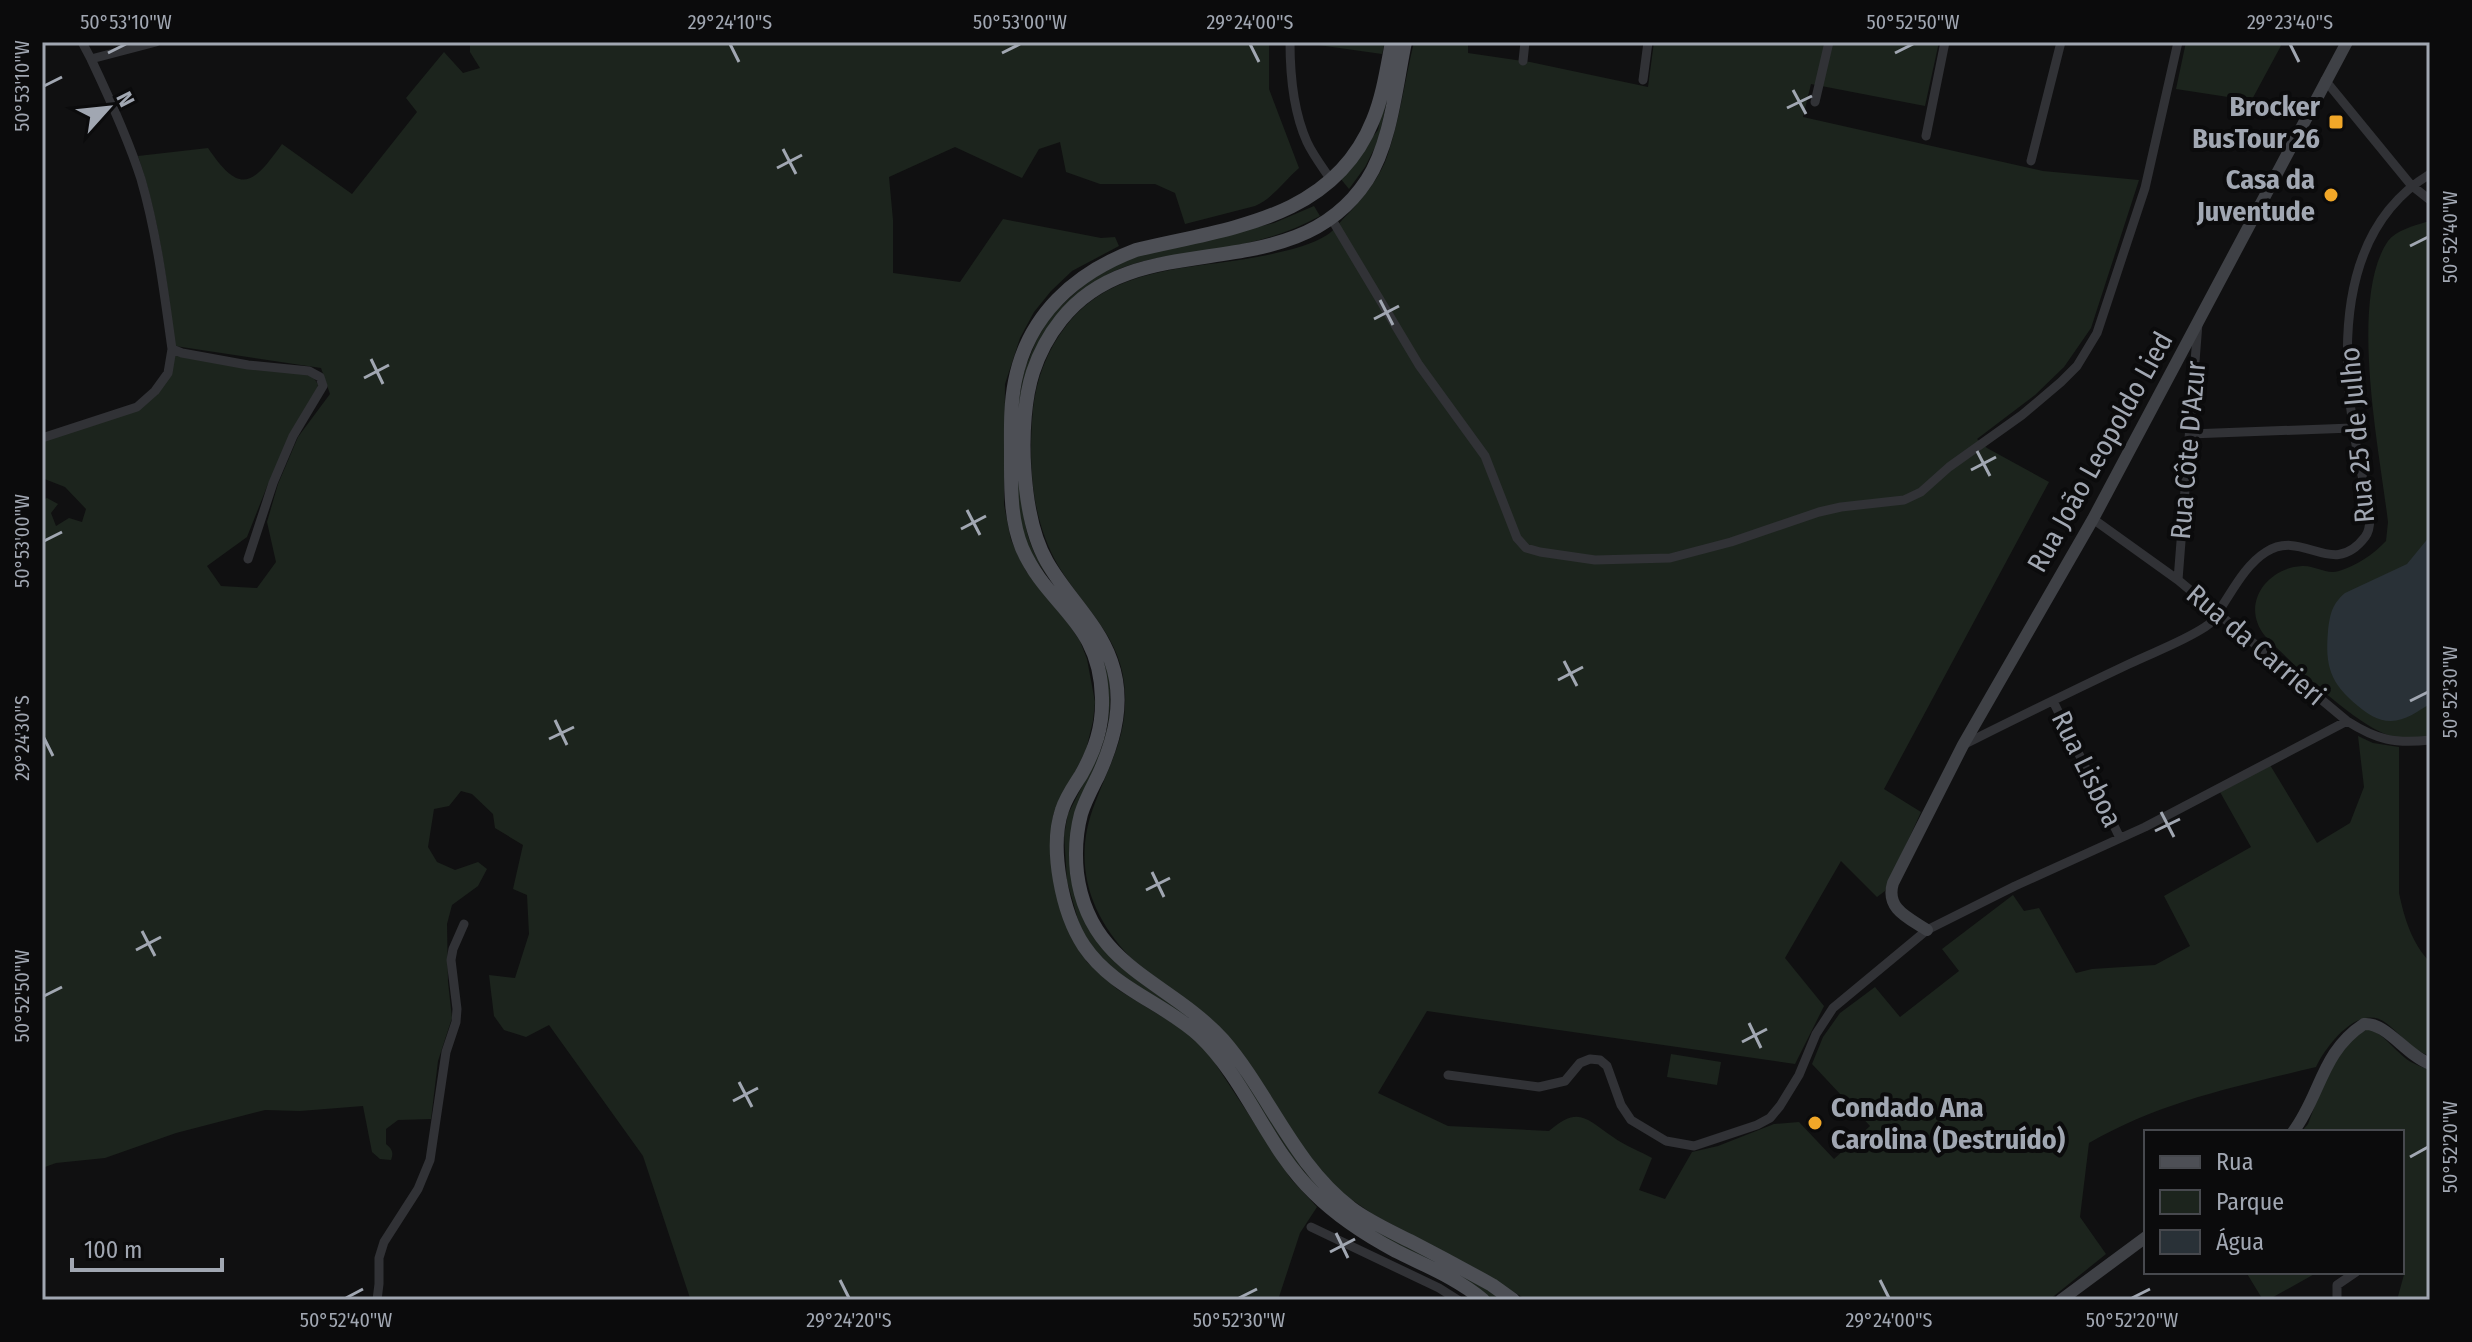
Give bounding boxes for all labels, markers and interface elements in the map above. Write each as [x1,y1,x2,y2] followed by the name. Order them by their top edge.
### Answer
[80,10,172,34] text: 50°53'10"W
[688,10,772,34] text: 29°24'10"S
[973,10,1067,34] text: 50°53'00"W
[1207,10,1293,34] text: 29°24'00"S
[1867,10,1959,34] text: 50°52'50"W
[2247,10,2333,34] text: 29°23'40"S
[10,40,34,132] text: 50°53'10"W
[68,68,148,148] north arrow
[110,87,140,111] text: N
[2192,90,2321,155] place label: Brocker BusTour 26
[2327,113,2345,131] marker: Brocker BusTour 26
[2196,163,2315,228] place label: Casa da Juventude
[2322,186,2340,204] marker: Casa da Juventude
[2438,191,2462,283] text: 50°52'40"W
[2020,326,2180,578] street label: Rua João Leopoldo Lied
[2333,346,2381,524] street label: Rua 25 de Julho
[2164,359,2212,541] street label: Rua Côte D'Azur
[10,494,34,588] text: 50°53'00"W
[2180,578,2332,712] street label: Rua da Carrieri
[2438,646,2462,738] text: 50°52'30"W
[10,695,34,781] text: 29°24'30"S
[2045,706,2129,832] street label: Rua Lisboa
[10,950,34,1042] text: 50°52'50"W
[1831,1091,2066,1156] place label: Condado Ana Carolina (Destruído)
[2438,1101,2462,1193] text: 50°52'20"W
[1806,1114,1824,1132] marker: Condado Ana Carolina (Destruído)
[2144,1130,2404,1274] legend
[2216,1148,2253,1176] text: Rua
[2216,1188,2284,1216] text: Parque
[72,1222,222,1272] scale bar
[2216,1227,2264,1256] text: Água
[84,1236,142,1264] text: 100 m
[300,1308,392,1332] text: 50°52'40"W
[806,1308,892,1332] text: 29°24'20"S
[1193,1308,1285,1332] text: 50°52'30"W
[1846,1308,1932,1332] text: 29°24'00"S
[2086,1308,2178,1332] text: 50°52'20"W

